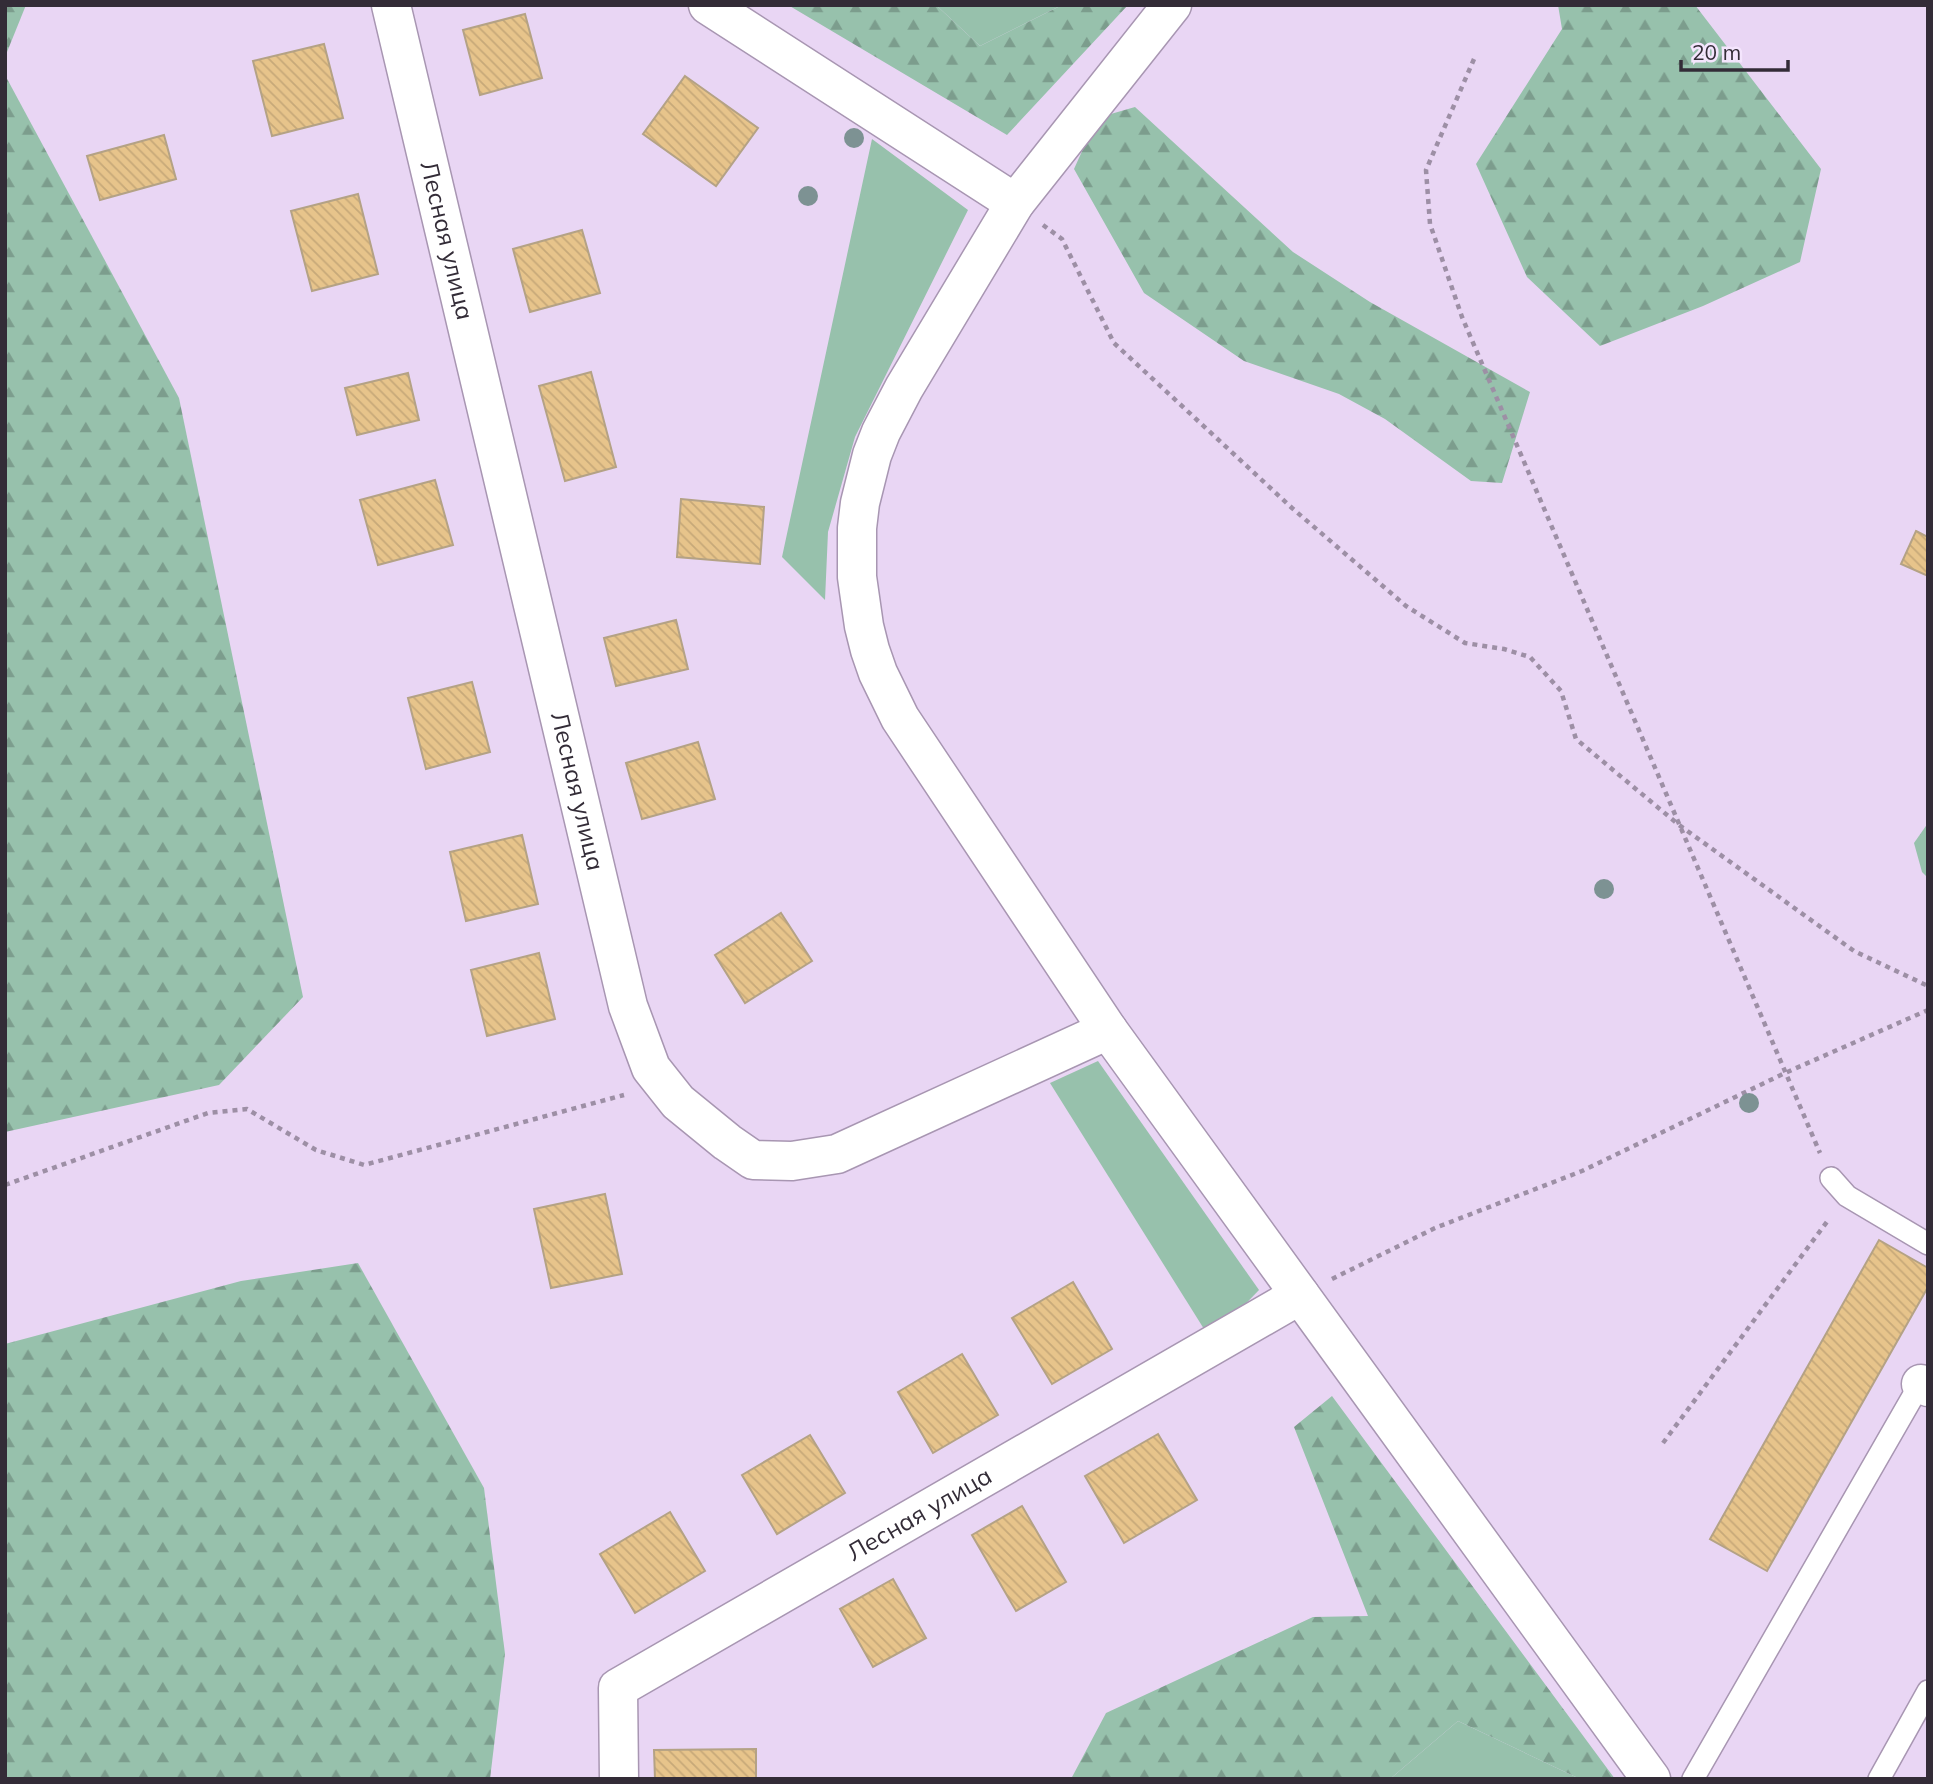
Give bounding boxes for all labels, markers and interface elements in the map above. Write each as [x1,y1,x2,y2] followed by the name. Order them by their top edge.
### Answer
[1681,28,1788,72] scale bar
[1692,39,1741,65] text: 20 m
[414,158,481,323] street label: Лесная улица
[545,709,611,873] street label: Лесная улица
[841,1460,997,1567] street label: Лесная улица

